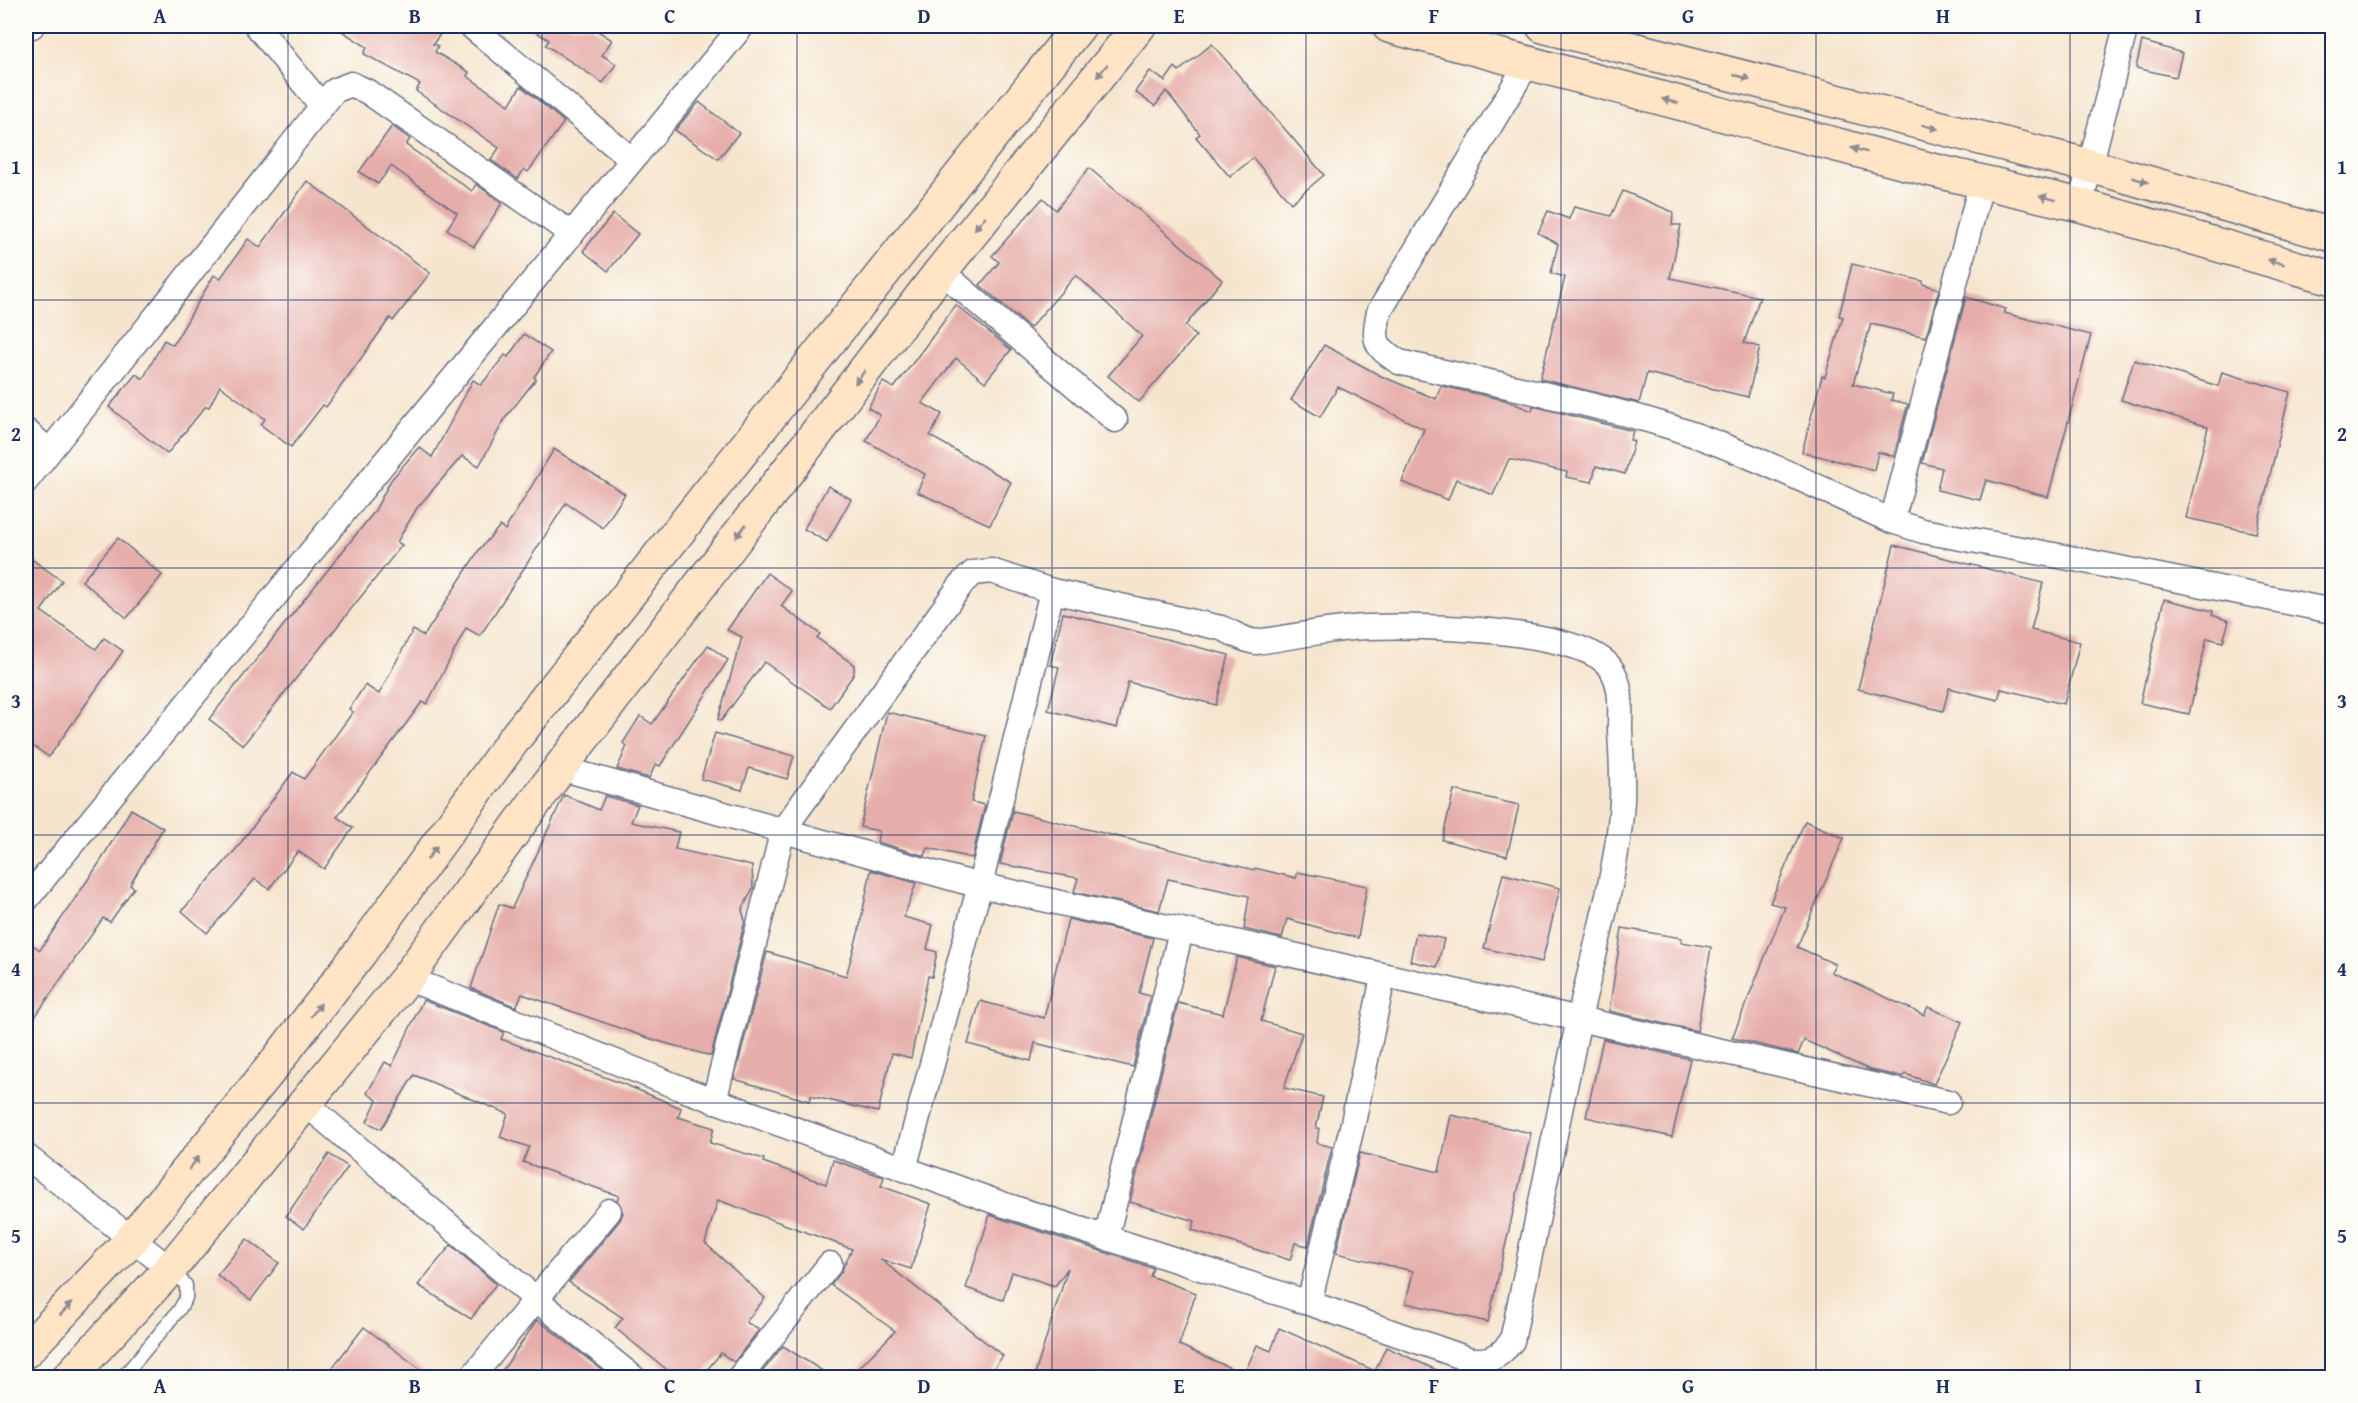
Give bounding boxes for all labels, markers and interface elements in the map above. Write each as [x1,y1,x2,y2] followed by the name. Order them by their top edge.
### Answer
[154,1,167,30] text: A
[409,1,421,30] text: B
[664,1,676,30] text: C
[917,1,931,30] text: D
[1174,1,1185,30] text: E
[1429,1,1439,30] text: F
[1682,1,1694,30] text: G
[1936,1,1950,30] text: H
[2195,1,2201,30] text: I
[1096,63,1109,78] one-way arrow
[1733,73,1751,83] one-way arrow
[1661,96,1679,105] one-way arrow
[1922,123,1940,132] one-way arrow
[1850,145,1868,155] one-way arrow
[11,152,21,181] text: 1
[2337,152,2347,181] text: 1
[2131,176,2149,185] one-way arrow
[2039,192,2057,202] one-way arrow
[973,215,986,231] one-way arrow
[2267,257,2285,266] one-way arrow
[854,368,866,384] one-way arrow
[11,419,21,448] text: 2
[2337,419,2347,448] text: 2
[736,524,748,539] one-way arrow
[11,686,21,715] text: 3
[2337,686,2347,715] text: 3
[426,846,438,862] one-way arrow
[11,954,21,983] text: 4
[2337,954,2347,983] text: 4
[309,1002,322,1018] one-way arrow
[188,1155,200,1170] one-way arrow
[11,1221,21,1250] text: 5
[2337,1221,2347,1250] text: 5
[59,1302,72,1317] one-way arrow
[154,1371,167,1400] text: A
[409,1371,421,1400] text: B
[664,1371,676,1400] text: C
[917,1371,931,1400] text: D
[1174,1371,1185,1400] text: E
[1429,1371,1439,1400] text: F
[1682,1371,1694,1400] text: G
[1936,1371,1950,1400] text: H
[2195,1371,2201,1400] text: I

